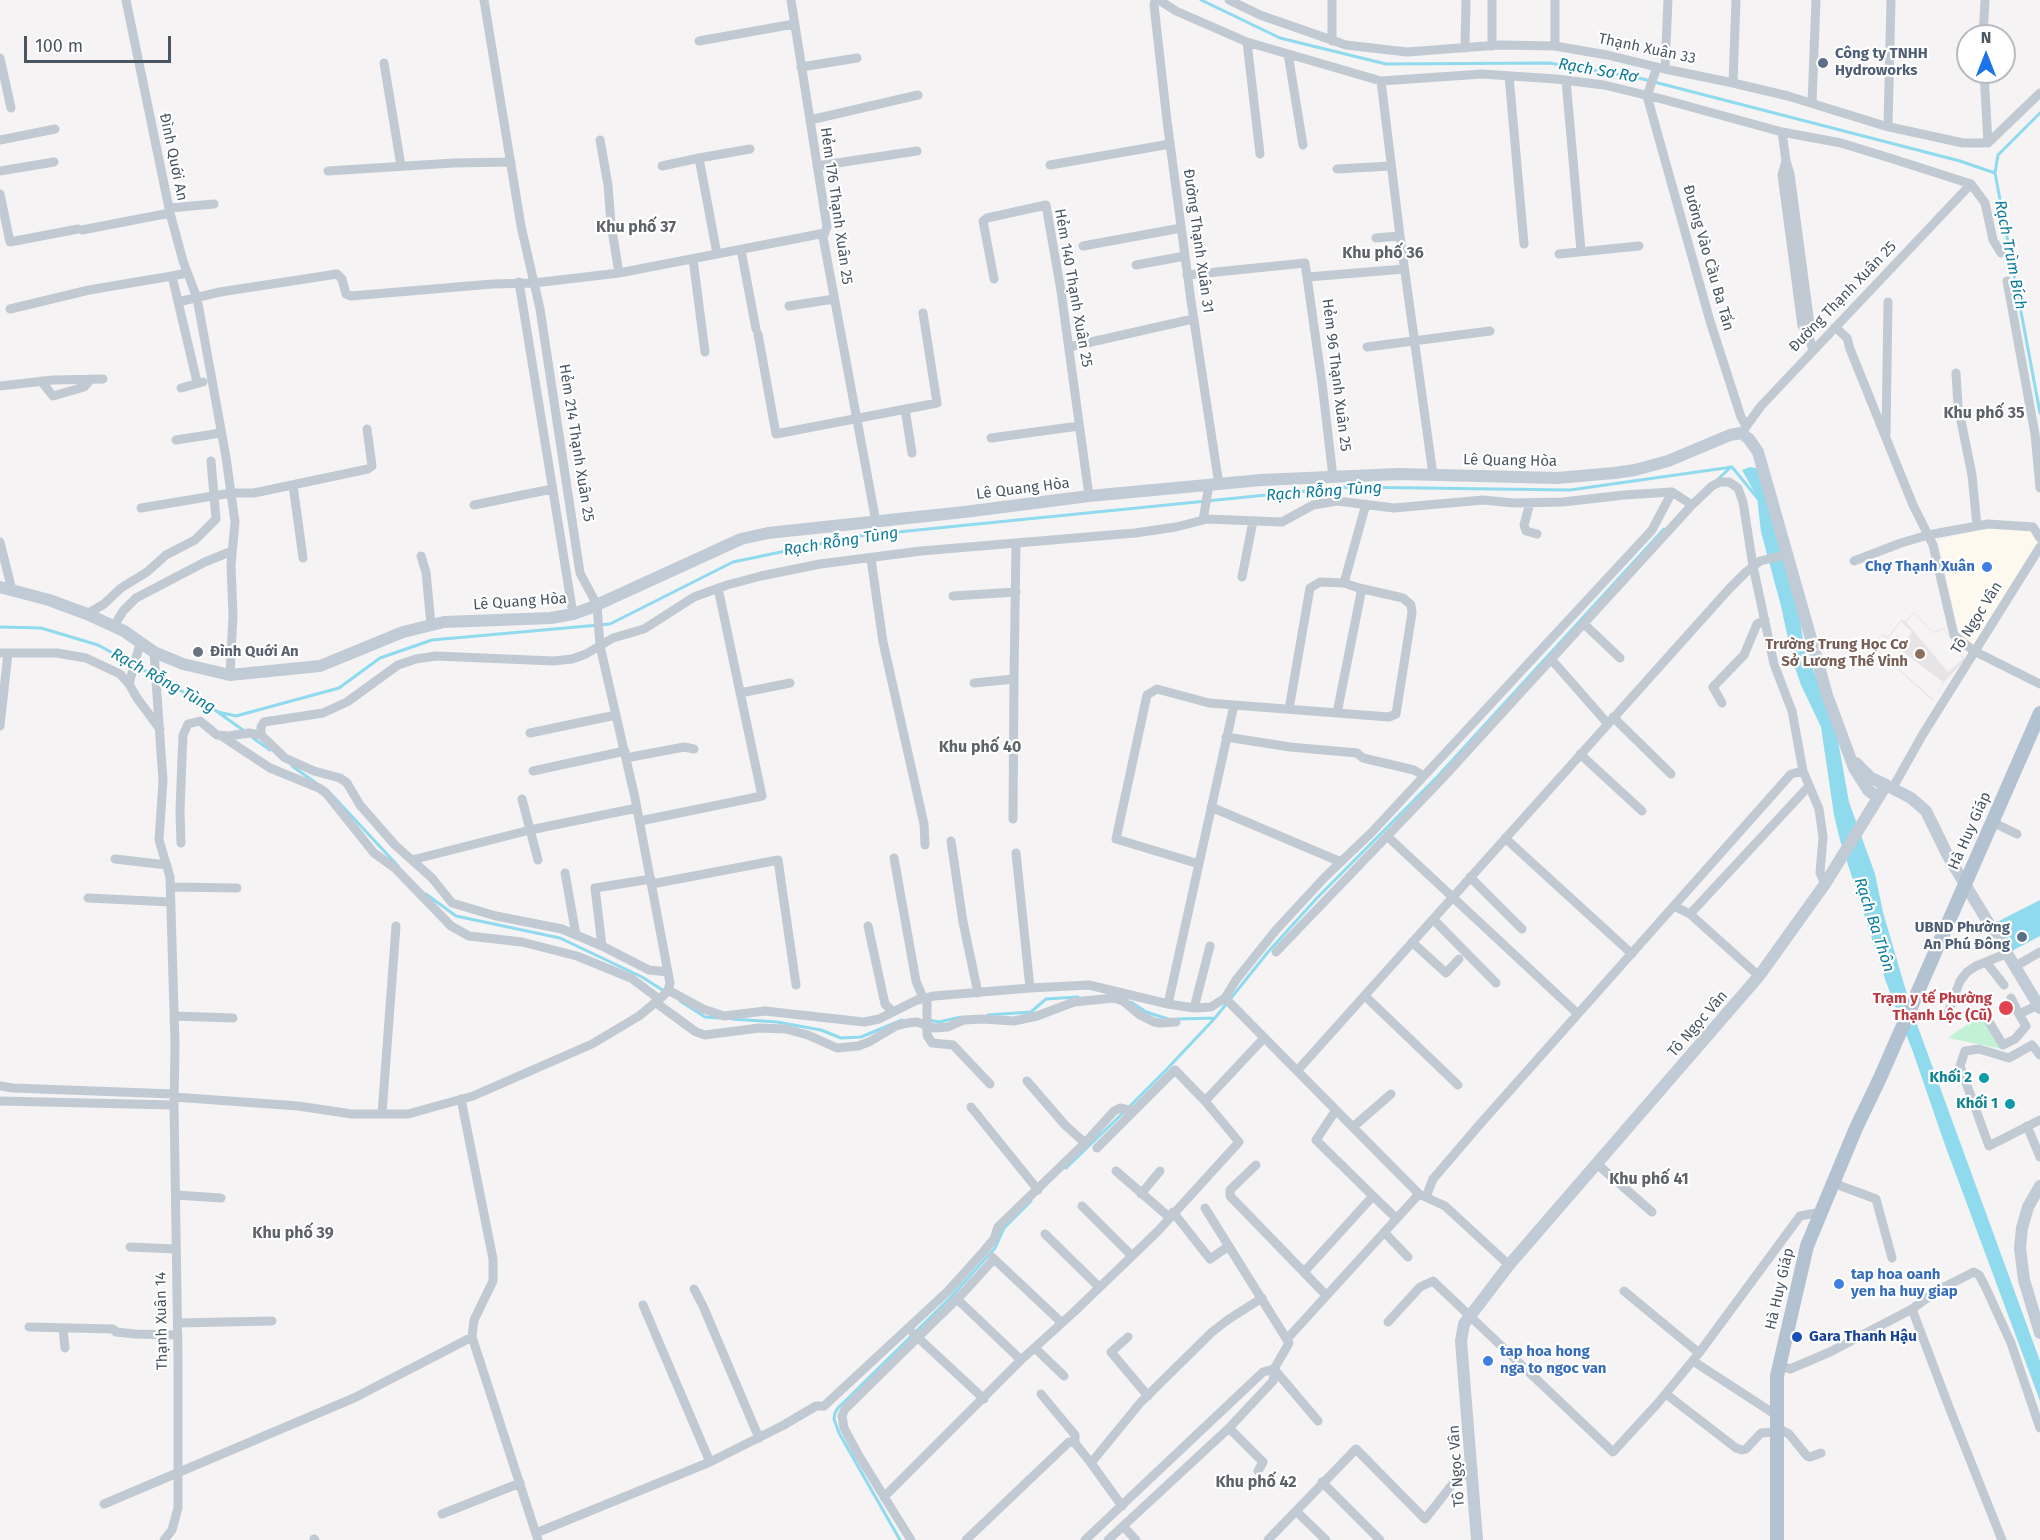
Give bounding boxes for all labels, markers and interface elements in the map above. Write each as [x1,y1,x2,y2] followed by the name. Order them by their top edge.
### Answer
[27,24,174,62] scale bar
[1956,24,2016,84] north arrow
[1981,28,1991,47] text: N
[1597,30,1697,68] street label: Thạnh Xuân 33
[35,35,83,57] text: 100 m
[1835,45,1928,80] place label: Công ty TNHH Hydroworks
[1557,55,1639,87] water label: Rạch Sơ Rơ
[1816,56,1830,70] marker: Công ty TNHH Hydroworks
[155,111,191,203] street label: Đình Quới An
[816,126,856,286] street label: Hẻm 176 Thạnh Xuân 25
[1179,168,1217,314] street label: Đường Thạnh Xuân 31
[1679,183,1737,333] street label: Đường Vào Cầu Ba Tấn
[1990,199,2030,311] water label: Rạch Trùm Bích
[1050,207,1096,369] street label: Hẻm 140 Thạnh Xuân 25
[596,218,676,238] district label: Khu phố 37
[1786,238,1900,356] street label: Đường Thạnh Xuân 25
[1342,244,1424,264] district label: Khu phố 36
[1318,298,1354,452] street label: Hẻm 96 Thạnh Xuân 25
[555,363,597,523] street label: Hẻm 214 Thạnh Xuân 25
[1943,404,2025,424] district label: Khu phố 35
[1463,451,1557,471] street label: Lê Quang Hòa
[975,474,1071,504] street label: Lê Quang Hòa
[1265,478,1383,506] water label: Rạch Rỗng Tùng
[782,523,900,561] water label: Rạch Rỗng Tùng
[1865,558,1975,576] place label: Chợ Thạnh Xuân
[1980,560,1994,574] marker: Chợ Thạnh Xuân
[1948,578,2006,658] street label: Tô Ngọc Vân
[472,590,568,614] street label: Lê Quang Hòa
[1765,636,1908,671] place label: Trường Trung Học Cơ Sở Lương Thế Vinh
[210,643,299,661] place label: Đình Quới An
[108,644,218,718] water label: Rạch Rỗng Tùng
[191,645,205,659] marker: Đình Quới An
[1913,647,1927,661] marker: Trường Trung Học Cơ Sở Lương Thế Vinh
[939,738,1021,758] district label: Khu phố 40
[1945,789,1995,873] street label: Hà Huy Giáp
[1850,875,1898,975] water label: Rạch Ba Thôn
[1915,919,2010,954] place label: UBND Phường An Phú Đông
[2015,930,2029,944] marker: UBND Phường An Phú Đông
[1664,987,1732,1061] street label: Tô Ngọc Vân
[1873,990,1992,1025] place label: Trạm y tế Phường Thạnh Lộc (Cũ)
[1997,999,2015,1017] marker: Trạm y tế Phường Thạnh Lộc (Cũ)
[1930,1069,1972,1087] place label: Khối 2
[1977,1071,1991,1085] marker: Khối 2
[1956,1095,1998,1113] place label: Khối 1
[2003,1097,2017,1111] marker: Khối 1
[1609,1170,1689,1190] district label: Khu phố 41
[252,1224,334,1244] district label: Khu phố 39
[1762,1246,1798,1332] street label: Hà Huy Giáp
[1851,1266,1958,1301] place label: tap hoa oanh yen ha huy giap
[152,1272,172,1370] street label: Thạnh Xuân 14
[1832,1277,1846,1291] marker: tap hoa oanh yen ha huy giap
[1809,1328,1917,1346] place label: Gara Thanh Hậu
[1790,1330,1804,1344] marker: Gara Thanh Hậu
[1500,1343,1607,1378] place label: tap hoa hong nga to ngoc van
[1481,1354,1495,1368] marker: tap hoa hong nga to ngoc van
[1445,1424,1469,1508] street label: Tô Ngọc Vân
[1215,1473,1297,1493] district label: Khu phố 42

